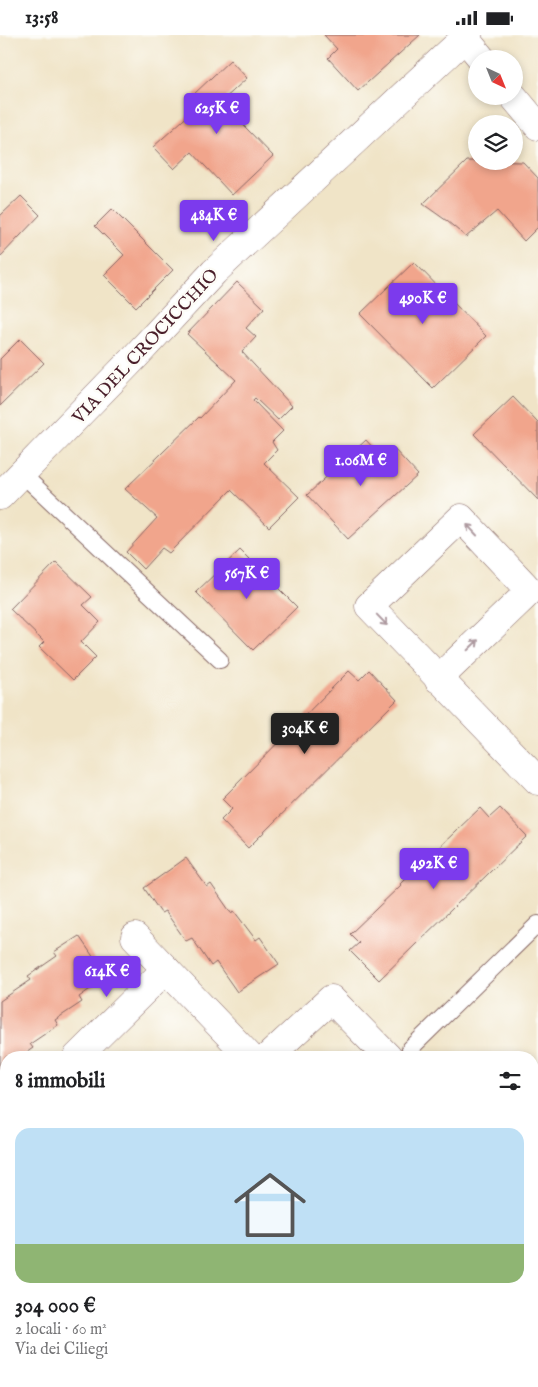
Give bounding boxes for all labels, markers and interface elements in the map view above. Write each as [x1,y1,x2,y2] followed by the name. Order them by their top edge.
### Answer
[25,6,59,30] text: 13:58
[468,50,522,105] north arrow
[468,50,523,170] map controls
[176,93,258,135] pin: 625K €
[195,99,239,119] text: 625K €
[468,115,523,170] button: layers
[173,199,255,242] pin: 484K €
[191,206,237,226] text: 484K €
[67,264,224,430] street label: VIA DEL CROCICCHIO
[382,283,464,325] pin: 490K €
[399,289,447,309] text: 490K €
[315,445,407,487] pin: 1.06M €
[335,451,387,471] text: 1.06M €
[466,523,478,536] one-way arrow
[206,557,288,600] pin: 567K €
[225,564,269,584] text: 567K €
[376,614,388,626] one-way arrow
[467,639,479,651] one-way arrow
[264,713,346,755] pin: 304K €
[282,719,328,739] text: 304K €
[393,847,475,890] pin: 492K €
[411,854,457,874] text: 492K €
[66,955,148,998] pin: 614K €
[85,962,129,982] text: 614K €
[496,1067,524,1095] icon: filters
[15,1068,105,1095] text: 8 immobili
[225,1160,315,1250] icon: home
[15,1293,96,1320] text: 304 000 €
[15,1320,107,1340] text: 2 locali · 60 m²
[15,1340,108,1360] text: Via dei Ciliegi

